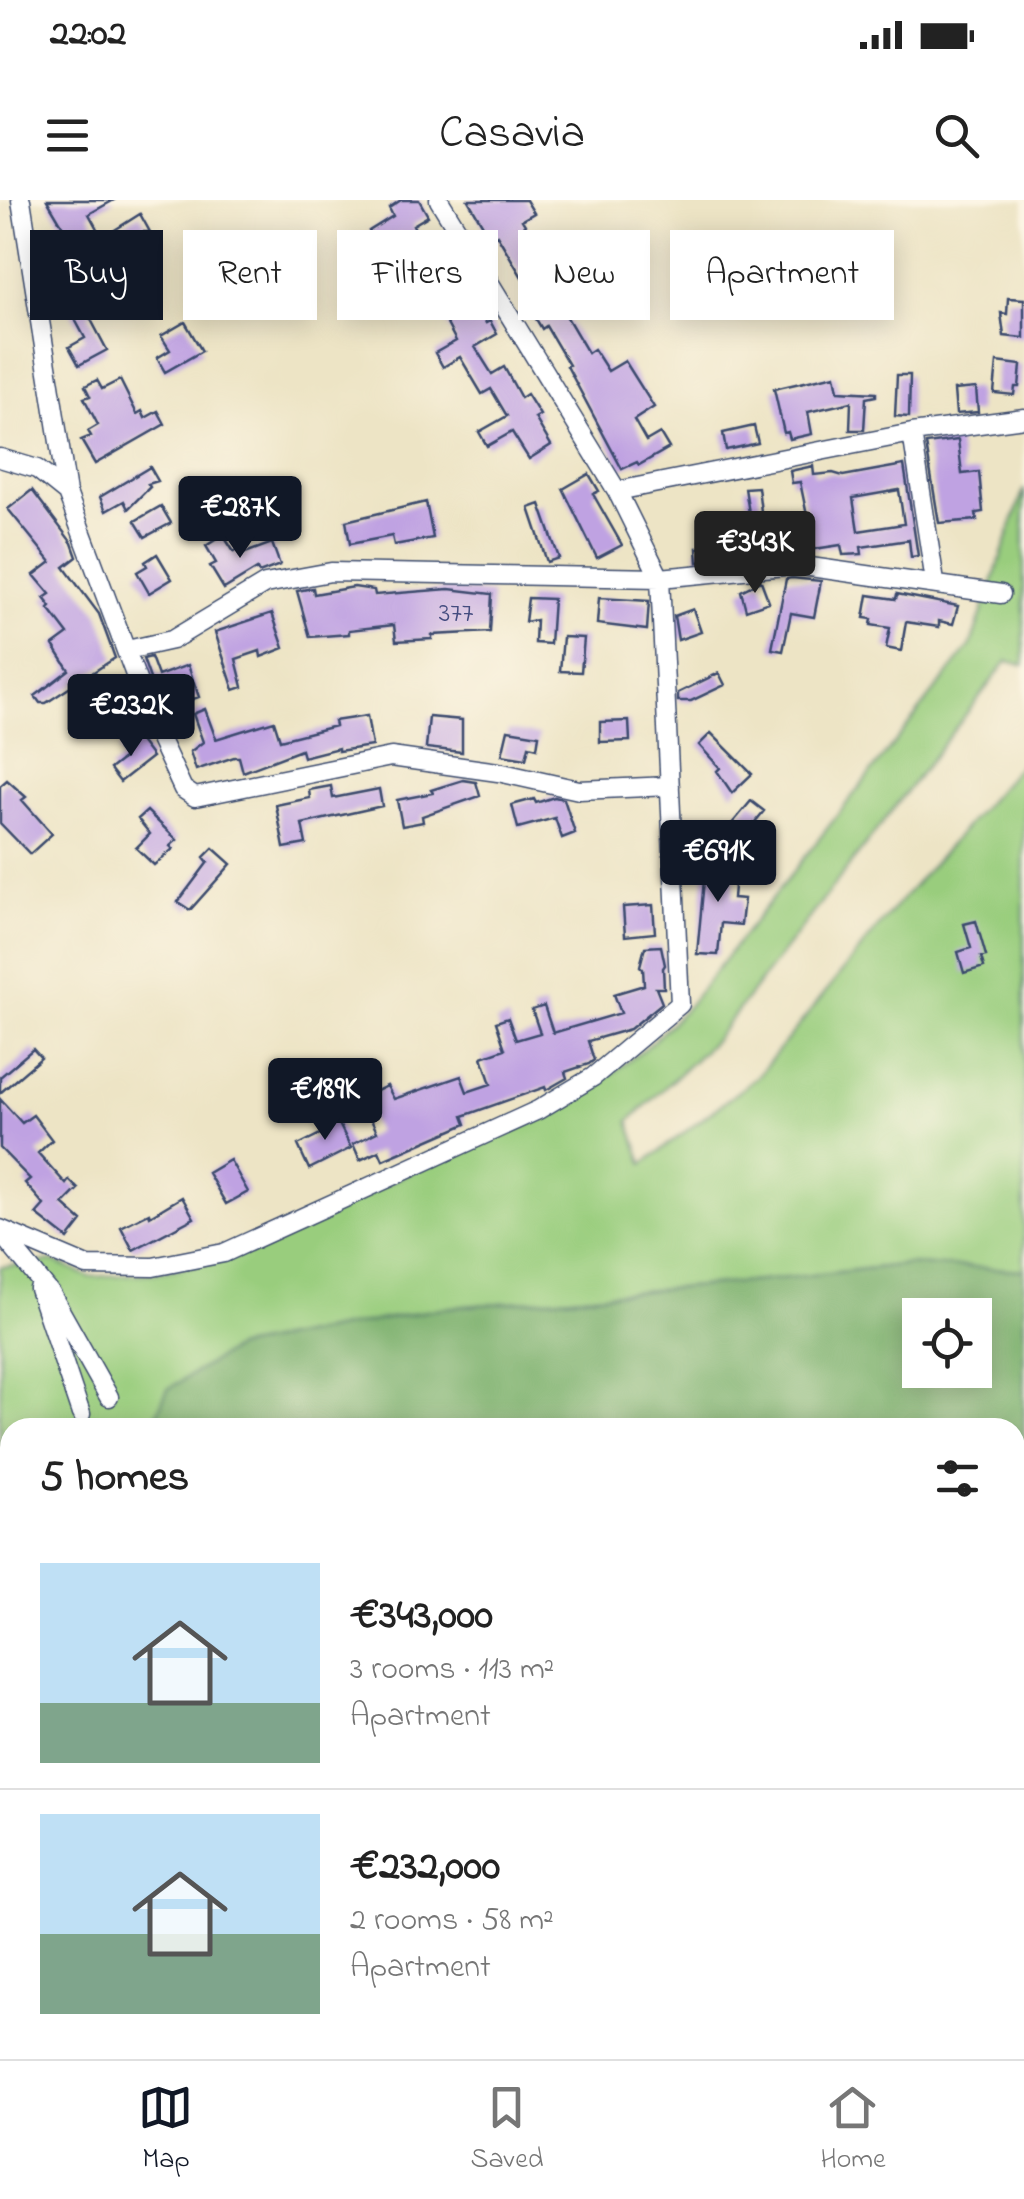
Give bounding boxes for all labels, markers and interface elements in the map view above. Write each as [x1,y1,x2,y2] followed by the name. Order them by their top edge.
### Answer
[50,7,126,63] text: 22:02
[439,102,585,168] text: Casavia
[40,108,95,163] icon: menu
[929,108,984,163] icon: search
[30,230,163,320] chip: Buy
[183,230,317,320] chip: Rent
[337,230,498,320] chip: Filters
[518,230,650,320] chip: New
[670,230,894,320] chip: Apartment
[170,476,310,561] pin: €287K
[201,485,279,532] text: €287K
[685,511,825,596] pin: €343K
[716,520,794,567] text: €343K
[439,594,474,635] house number: 377
[61,674,201,759] pin: €232K
[90,683,172,730] text: €232K
[648,820,788,905] pin: €691K
[682,829,754,876] text: €691K
[255,1058,395,1143] pin: €189K
[290,1067,360,1114] text: €189K
[902,1298,992,1388] map controls
[902,1298,992,1388] button: locate
[40,1448,189,1509] text: 5 homes
[930,1451,985,1506] icon: filters
[350,1586,493,1647] text: €343,000
[120,1603,240,1723] icon: home
[350,1647,554,1694] text: 3 rooms · 113 m²
[350,1694,491,1741] text: Apartment
[350,1837,500,1898] text: €232,000
[120,1854,240,1974] icon: home
[350,1898,554,1945] text: 2 rooms · 58 m²
[350,1945,491,1992] text: Apartment
[138,2080,193,2181] tab: Map
[470,2080,543,2181] tab: Saved
[820,2080,886,2181] tab: Home

